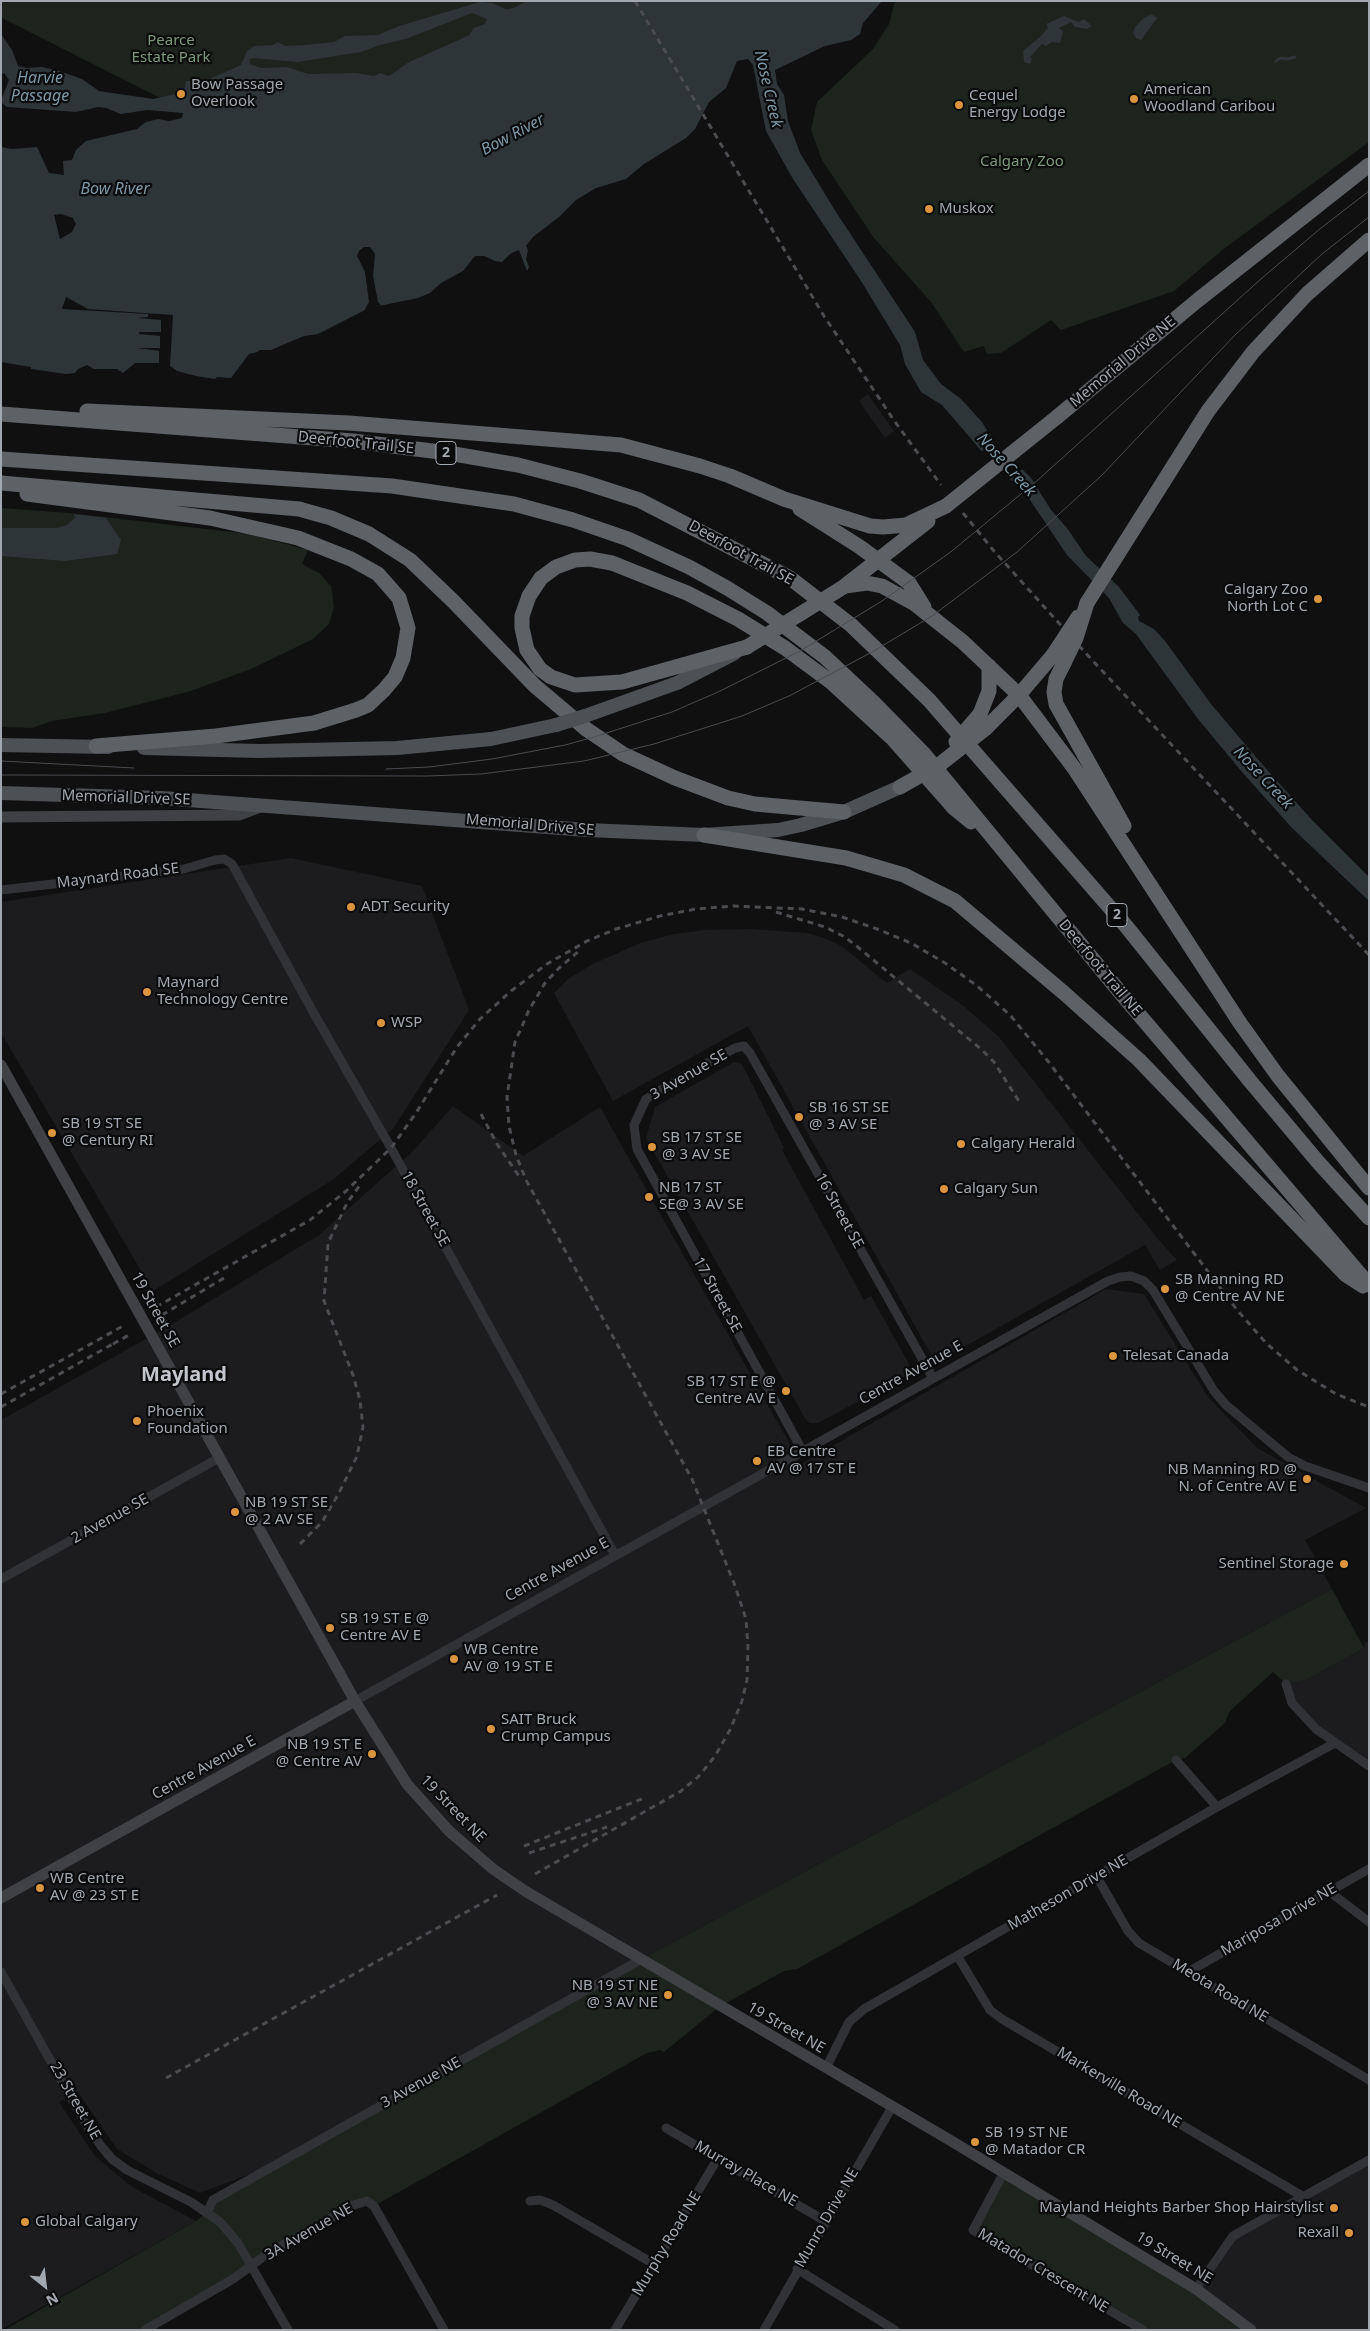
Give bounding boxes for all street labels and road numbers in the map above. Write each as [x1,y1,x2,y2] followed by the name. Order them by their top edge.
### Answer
[1067,313,1179,411] street label: Memorial Drive NE
[297,428,415,458] street label: Deerfoot Trail SE
[436,442,456,464] road number: 2
[686,517,796,589] street label: Deerfoot Trail SE
[61,787,191,809] street label: Memorial Drive SE
[465,810,595,840] street label: Memorial Drive SE
[56,860,180,892] street label: Maynard Road SE
[1107,904,1127,926] road number: 2
[1055,916,1145,1020] street label: Deerfoot Trail NE
[647,1046,731,1104] street label: 3 Avenue SE
[397,1168,453,1250] street label: 18 Street SE
[811,1170,867,1252] street label: 16 Street SE
[689,1254,745,1336] street label: 17 Street SE
[127,1269,183,1351] street label: 19 Street SE
[856,1337,966,1409] street label: Centre Avenue E
[68,1490,152,1548] street label: 2 Avenue SE
[502,1534,612,1606] street label: Centre Avenue E
[149,1732,259,1804] street label: Centre Avenue E
[416,1772,490,1846] street label: 19 Street NE
[1005,1851,1131,1935] street label: Matheson Drive NE
[1218,1880,1340,1960] street label: Mariposa Drive NE
[1169,1955,1271,2027] street label: Meota Road NE
[744,1999,828,2057] street label: 19 Street NE
[1053,2044,1185,2132] street label: Markerville Road NE
[378,2054,464,2112] street label: 3 Avenue NE
[46,2059,104,2143] street label: 23 Street NE
[691,2137,801,2211] street label: Murray Place NE
[791,2165,863,2271] street label: Munro Drive NE
[629,2188,705,2300] street label: Murphy Road NE
[262,2200,356,2264] street label: 3A Avenue NE
[974,2225,1112,2317] street label: Matador Crescent NE
[1132,2228,1216,2288] street label: 19 Street NE

